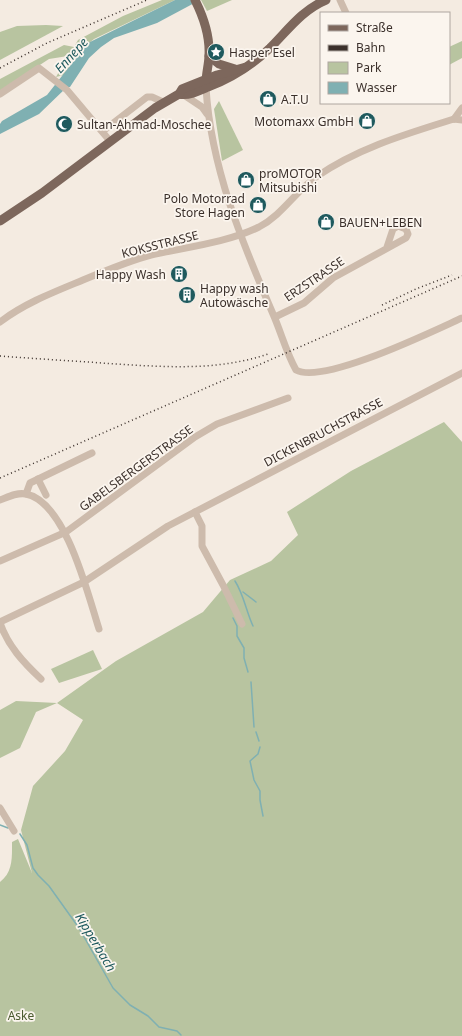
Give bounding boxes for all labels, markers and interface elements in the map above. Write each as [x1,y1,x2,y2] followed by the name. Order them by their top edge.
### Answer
[320,12,450,104] legend
[356,19,393,36] text: Straße
[50,33,92,77] water label: Ennepe
[356,39,385,56] text: Bahn
[206,42,226,62] place icon: Hasper Esel
[229,44,295,61] place label: Hasper Esel
[356,59,382,76] text: Park
[356,79,397,96] text: Wasser
[258,89,278,109] shop icon: A.T.U
[281,91,309,108] place label: A.T.U
[357,111,377,131] shop icon: Motomaxx GmbH
[254,113,354,130] place label: Motomaxx GmbH
[54,114,74,134] mosque icon: Sultan-Ahmad-Moschee
[77,116,212,133] place label: Sultan-Ahmad-Moschee
[259,165,322,196] place label: proMOTOR Mitsubishi
[236,170,256,190] shop icon: proMOTOR Mitsubishi
[163,190,245,221] place label: Polo Motorrad Store Hagen
[248,195,268,215] shop icon: Polo Motorrad Store Hagen
[316,212,336,232] shop icon: BAUEN+LEBEN
[339,214,422,231] place label: BAUEN+LEBEN
[120,226,200,262] street label: KOKSSTRASSE
[281,253,347,305] street label: ERZSTRASSE
[169,264,189,284] building icon: Happy Wash
[96,266,166,283] place label: Happy Wash
[200,280,269,311] place label: Happy wash Autowäsche
[177,285,197,305] building icon: Happy wash Autowäsche
[261,393,385,471] street label: DICKENBRUCHSTRASSE
[76,421,196,515] street label: GABELSBERGERSTRASSE
[71,909,121,975] water label: Kipperbach
[8,1007,35,1024] park label: Aske

